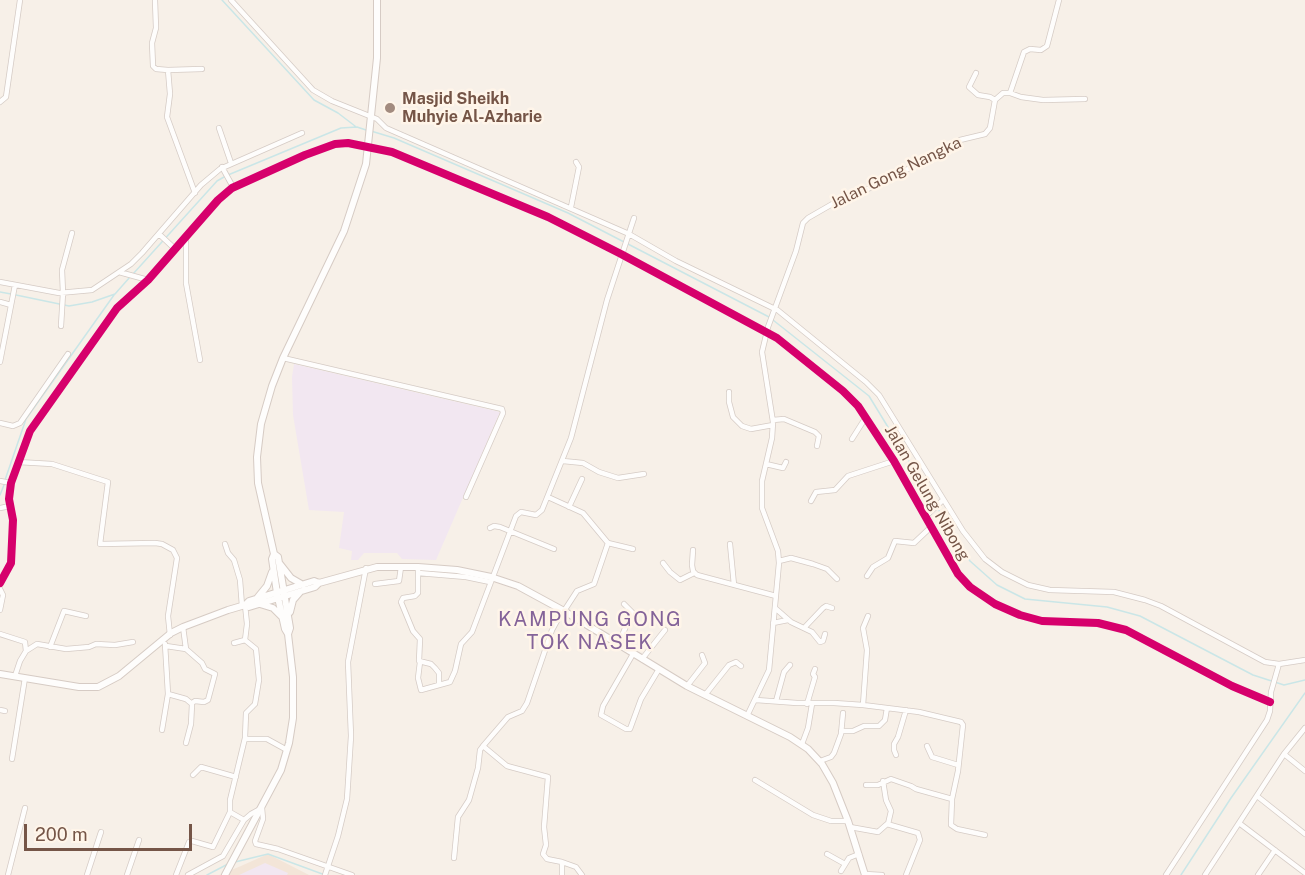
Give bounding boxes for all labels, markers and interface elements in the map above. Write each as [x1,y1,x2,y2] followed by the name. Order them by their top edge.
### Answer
[402,89,542,127] place label: Masjid Sheikh Muhyie Al-Azharie
[383,101,397,115] marker: Masjid Sheikh Muhyie Al-Azharie
[827,133,965,213] street label: Jalan Gong Nangka
[880,422,974,564] street label: Jalan Gelung Nibong
[498,608,682,655] district label: KAMPUNG GONG TOK NASEK
[27,812,195,850] scale bar
[35,824,88,845] text: 200 m

